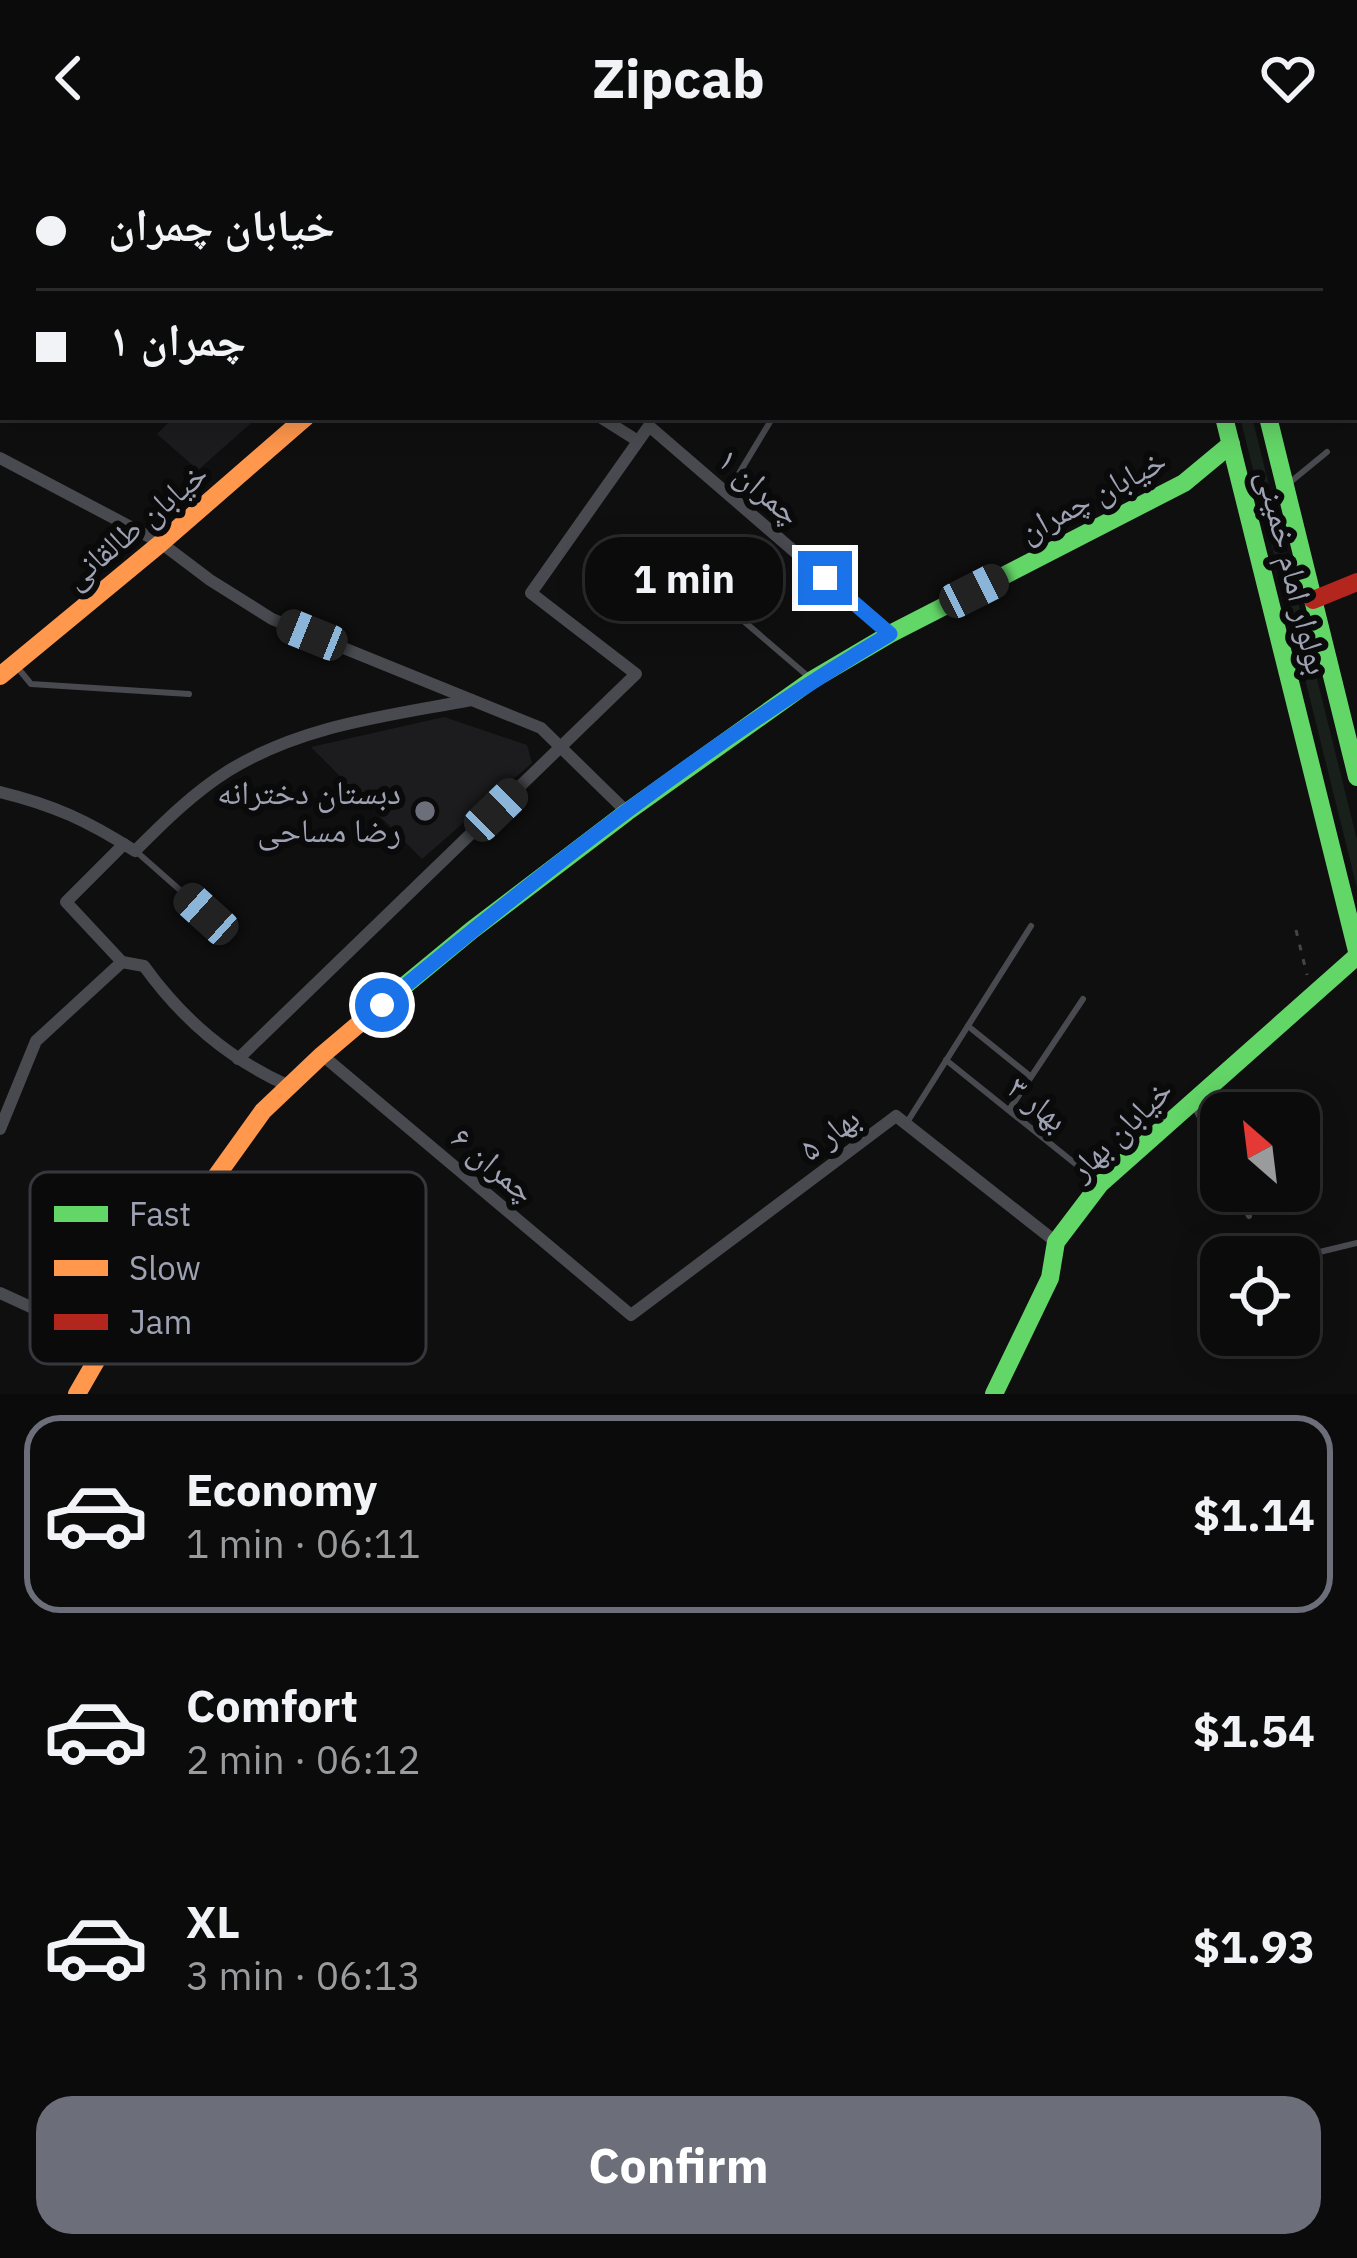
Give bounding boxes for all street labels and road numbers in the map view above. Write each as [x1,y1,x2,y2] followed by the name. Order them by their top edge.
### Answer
[709,437,811,534] street label: چمران ۱
[1011,438,1173,551] street label: خیابان چمران
[54,452,216,598] street label: خیابان طالقانی
[1247,465,1341,679] street label: بولوار امام خمینی
[999,1065,1077,1140] street label: بهار ۳
[1058,1069,1181,1189] street label: خیابان بهار
[790,1096,868,1169] street label: بهار ۵
[443,1116,546,1212] street label: چمران ۶

